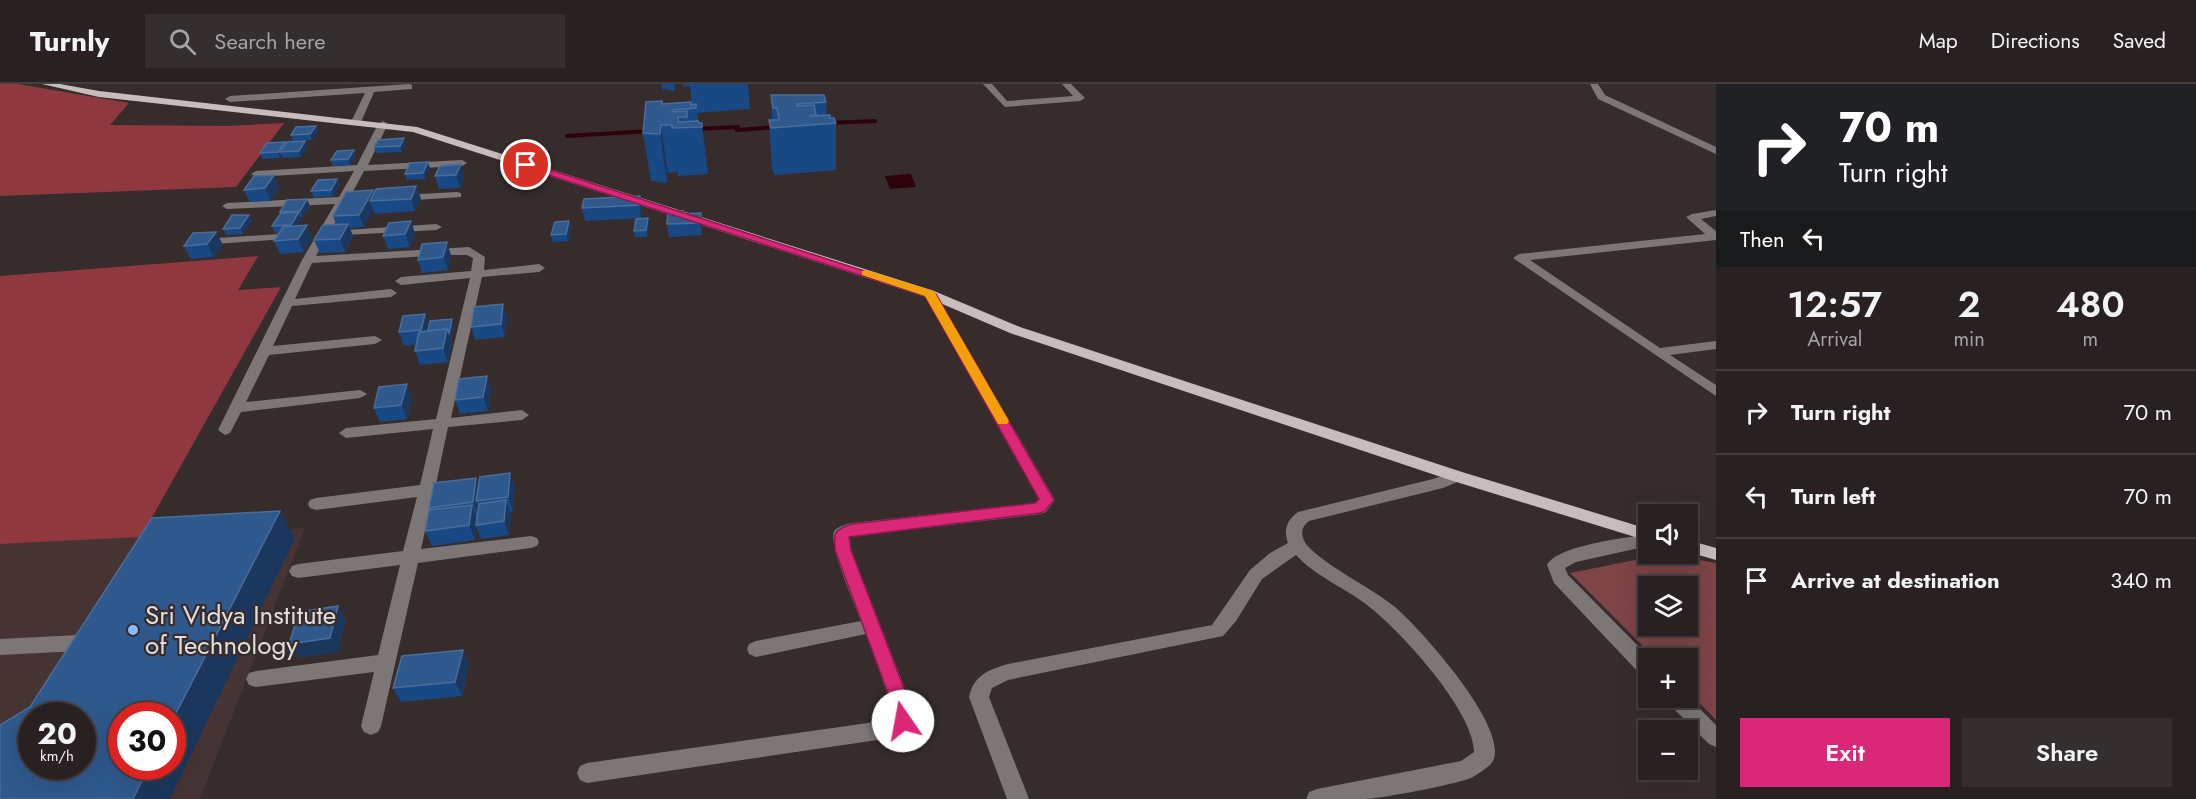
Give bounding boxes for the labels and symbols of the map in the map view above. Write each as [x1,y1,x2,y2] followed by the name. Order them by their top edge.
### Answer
[500,139,551,190] pin
[145,596,336,664] place label: Sri Vidya Institute of Technology
[126,623,140,637] marker: Sri Vidya Institute of Technology
[871,689,935,753] position arrow
[108,702,186,780] speed limit sign: 30

